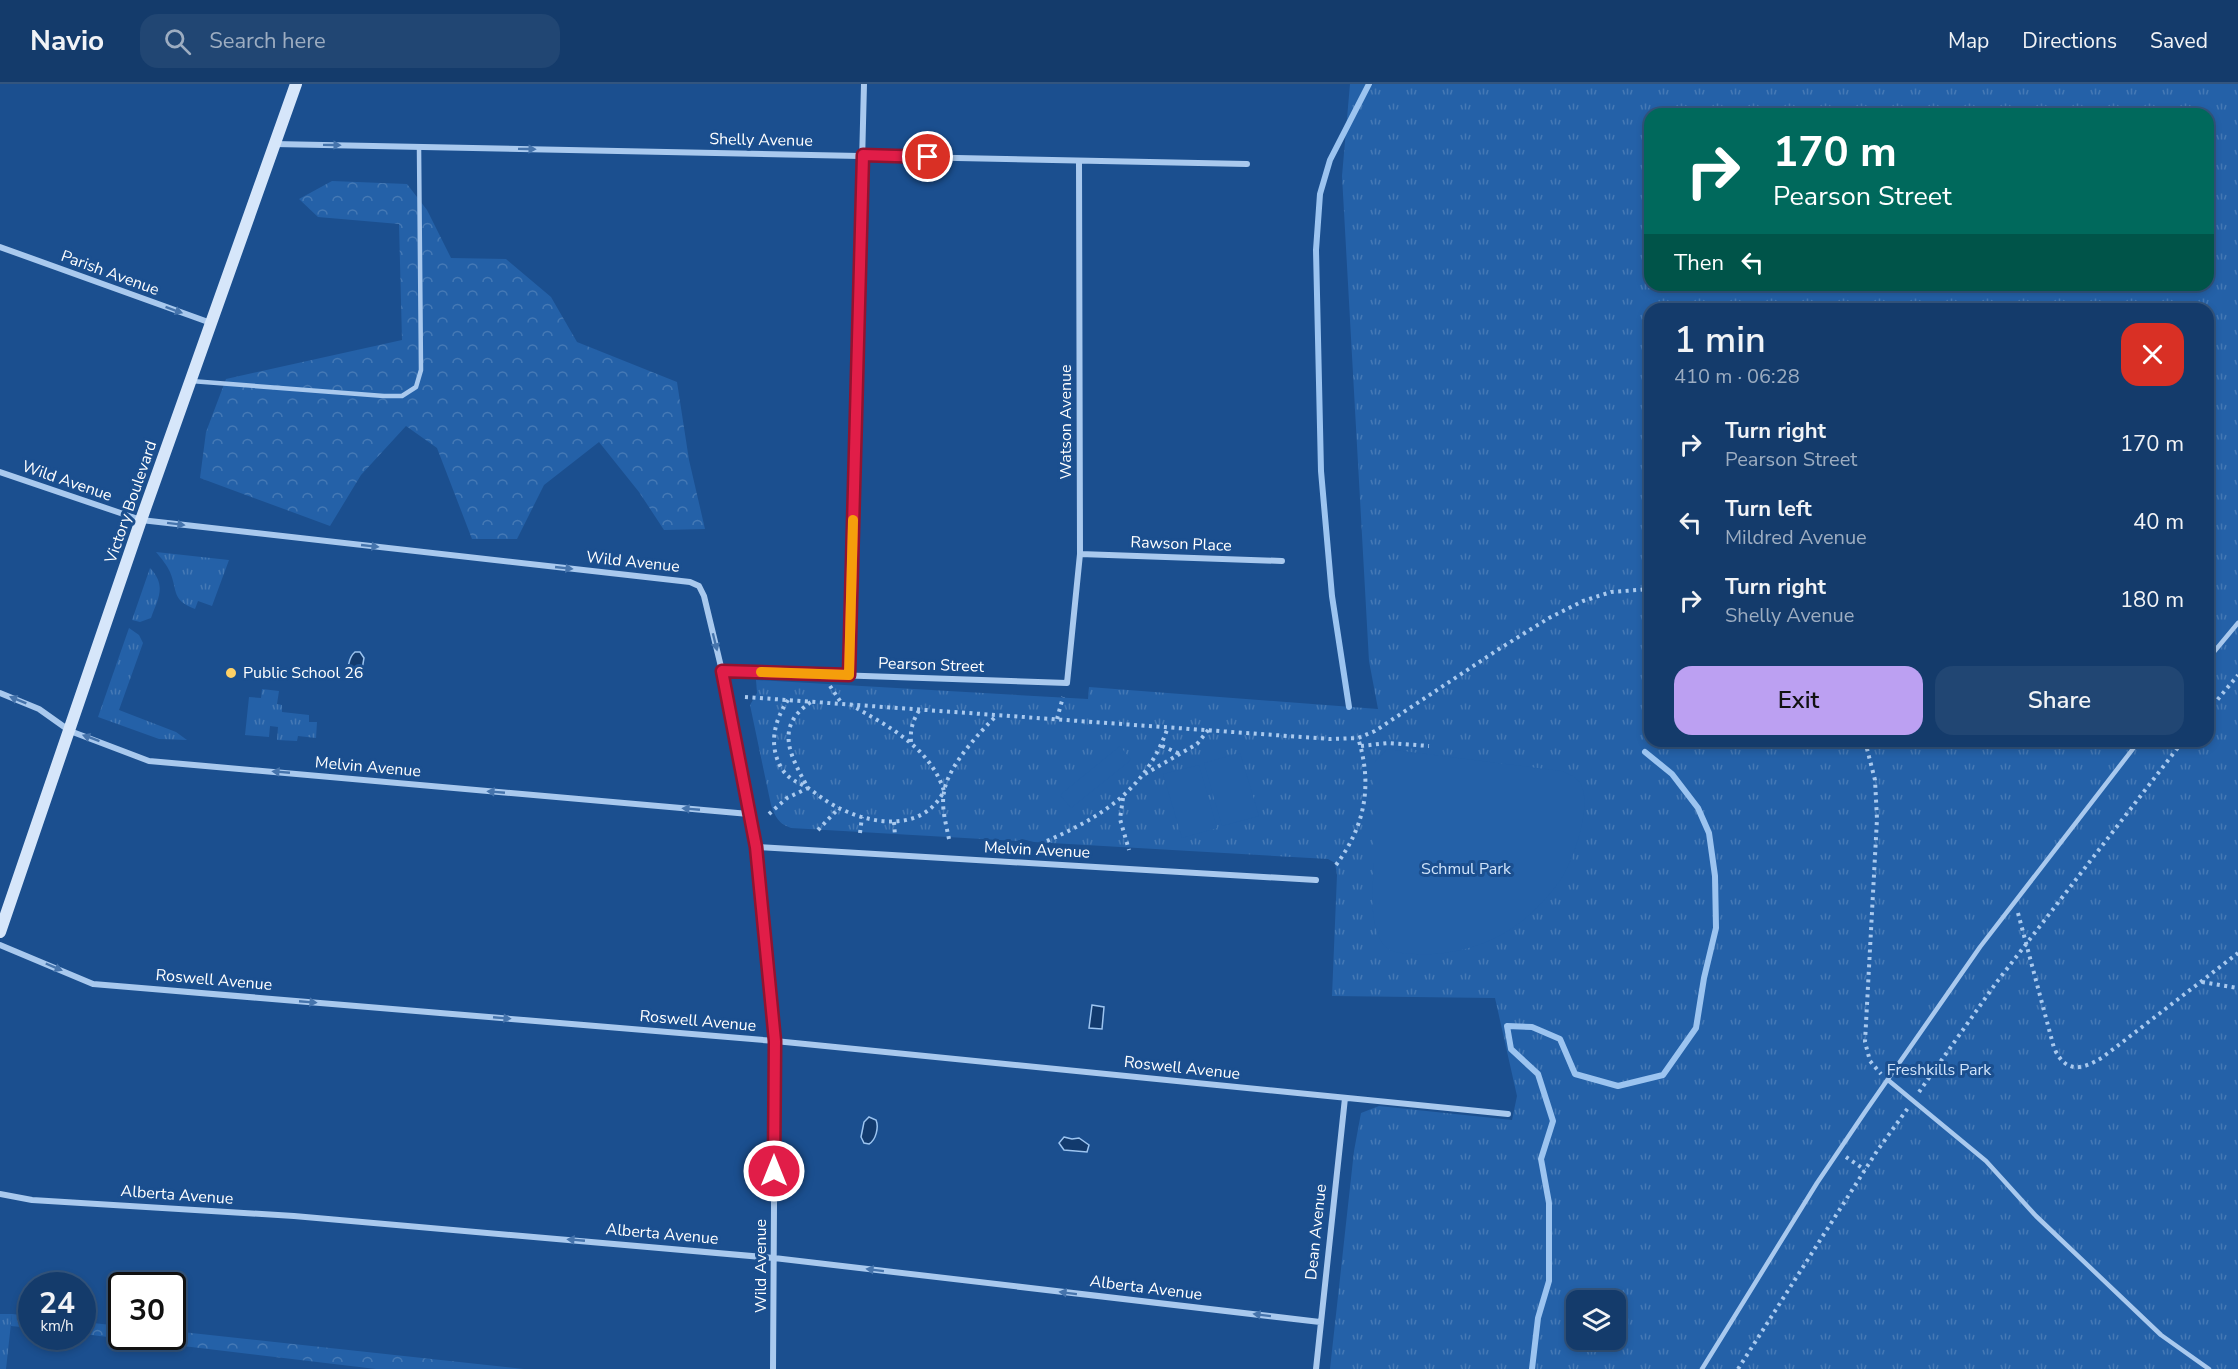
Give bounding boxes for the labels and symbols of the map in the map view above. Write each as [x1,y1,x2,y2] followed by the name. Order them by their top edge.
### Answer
[709,128,813,152] street label: Shelly Avenue
[902,131,953,182] pin
[323,140,342,150] one-way arrow
[518,144,537,153] one-way arrow
[58,245,162,301] street label: Parish Avenue
[165,305,183,315] one-way arrow
[1055,364,1077,480] street label: Watson Avenue
[99,438,162,567] street label: Victory Boulevard
[19,455,115,507] street label: Wild Avenue
[167,519,186,529] one-way arrow
[1130,531,1232,557] street label: Rawson Place
[361,541,380,551] one-way arrow
[585,546,681,578] street label: Wild Avenue
[554,563,573,573] one-way arrow
[710,633,720,651] one-way arrow
[878,652,985,678] street label: Pearson Street
[243,662,363,684] place label: Public School 26
[224,666,238,680] marker: Public School 26
[8,695,26,705] one-way arrow
[82,733,100,743] one-way arrow
[314,751,422,783] street label: Melvin Avenue
[272,767,291,777] one-way arrow
[487,787,506,797] one-way arrow
[681,804,700,814] one-way arrow
[983,836,1091,864] street label: Melvin Avenue
[1421,858,1512,880] park label: Schmul Park
[45,963,63,973] one-way arrow
[155,964,273,996] street label: Roswell Avenue
[298,997,317,1007] one-way arrow
[639,1005,757,1037] street label: Roswell Avenue
[493,1013,512,1023] one-way arrow
[1123,1051,1241,1085] street label: Roswell Avenue
[1887,1059,1992,1081] park label: Freshkills Park
[742,1139,806,1203] position arrow
[120,1180,234,1210] street label: Alberta Avenue
[1300,1183,1332,1281] street label: Dean Avenue
[605,1218,719,1250] street label: Alberta Avenue
[750,1219,772,1313] street label: Wild Avenue
[567,1236,586,1245] one-way arrow
[865,1265,884,1275] one-way arrow
[1089,1270,1203,1306] street label: Alberta Avenue
[108,1272,186,1350] speed limit sign: 30
[1059,1288,1078,1297] one-way arrow
[1253,1310,1272,1320] one-way arrow

